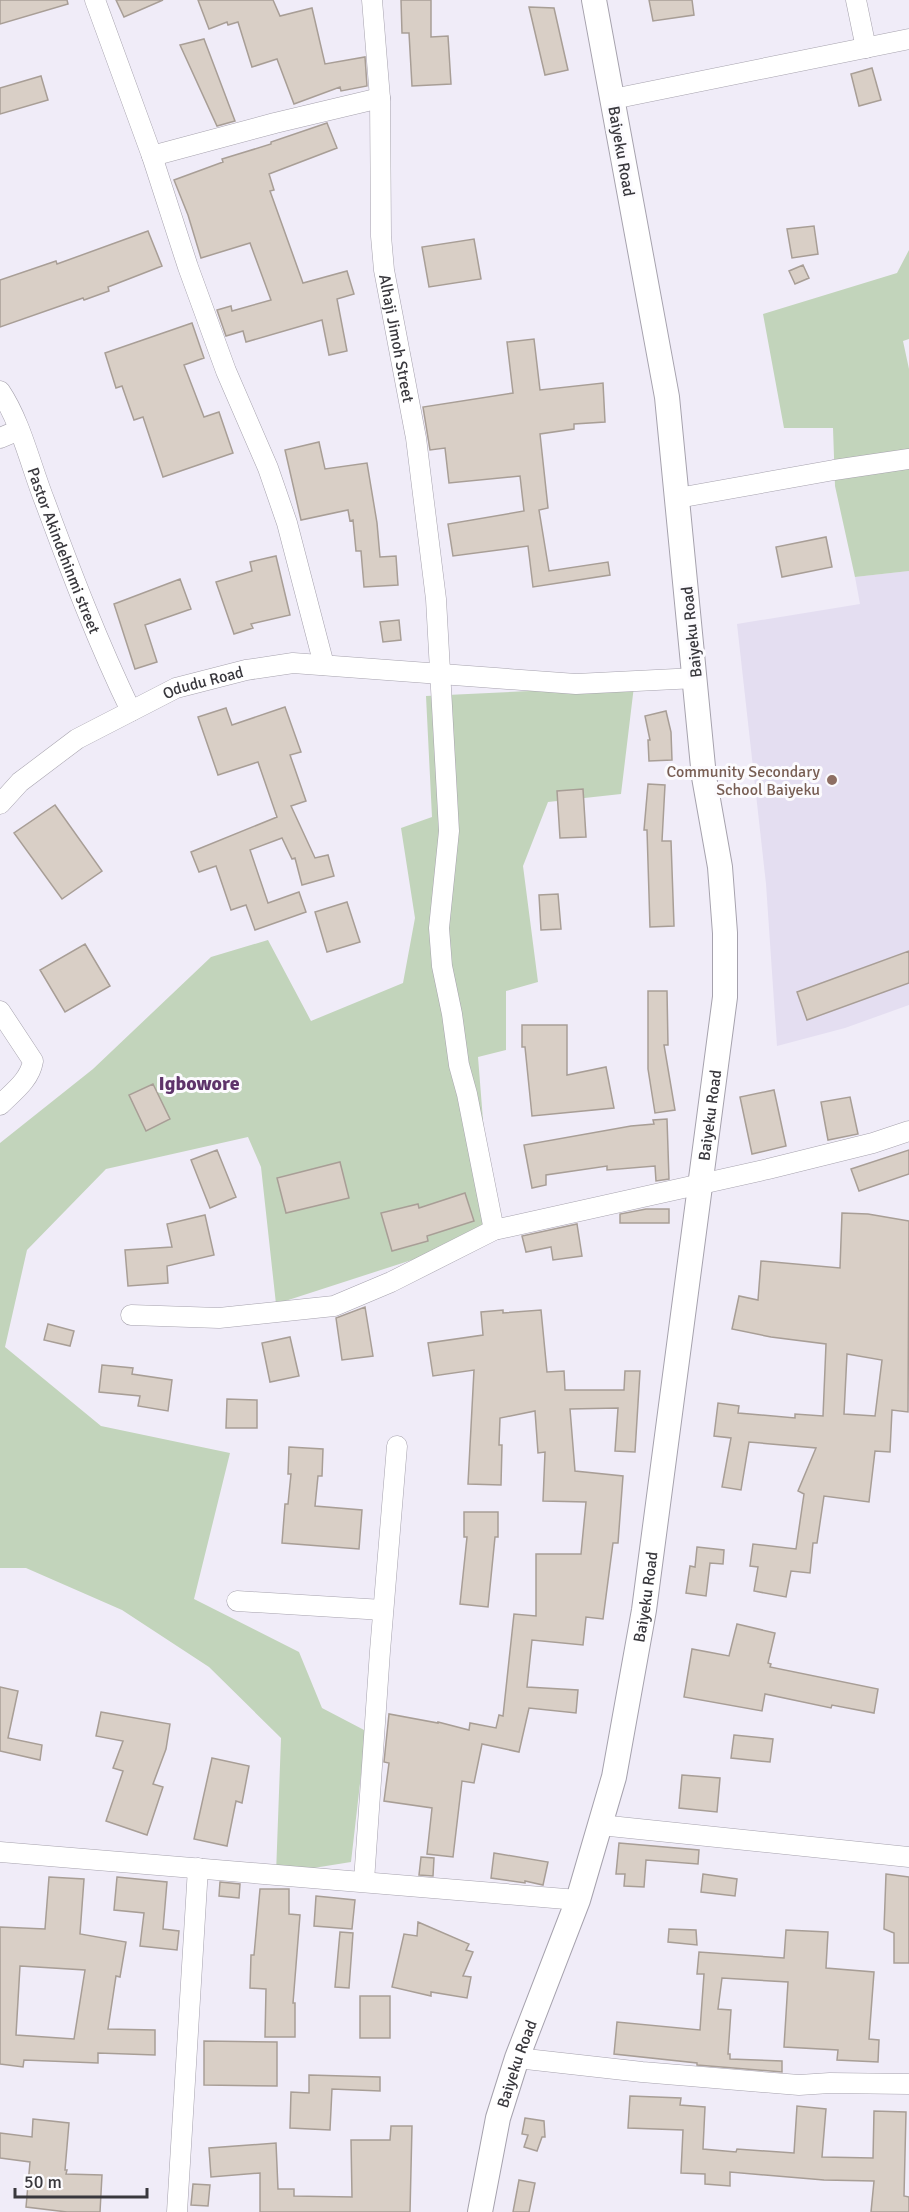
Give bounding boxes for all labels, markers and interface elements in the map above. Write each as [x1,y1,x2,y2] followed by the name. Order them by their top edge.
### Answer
[603,104,639,198] street label: Baiyeku Road
[374,273,418,405] street label: Alhaji Jimoh Street
[22,465,104,637] street label: Pastor Akindehinmi street
[677,585,707,678] street label: Baiyeku Road
[160,662,245,704] street label: Odudu Road
[666,762,821,800] place label: Community Secondary School Baiyeku
[825,773,839,787] marker: Community Secondary School Baiyeku
[694,1069,726,1162] street label: Baiyeku Road
[158,1071,240,1096] district label: Igbowore
[629,1550,663,1644] street label: Baiyeku Road
[493,2017,542,2110] street label: Baiyeku Road
[15,2161,147,2199] scale bar
[24,2171,62,2193] text: 50 m

